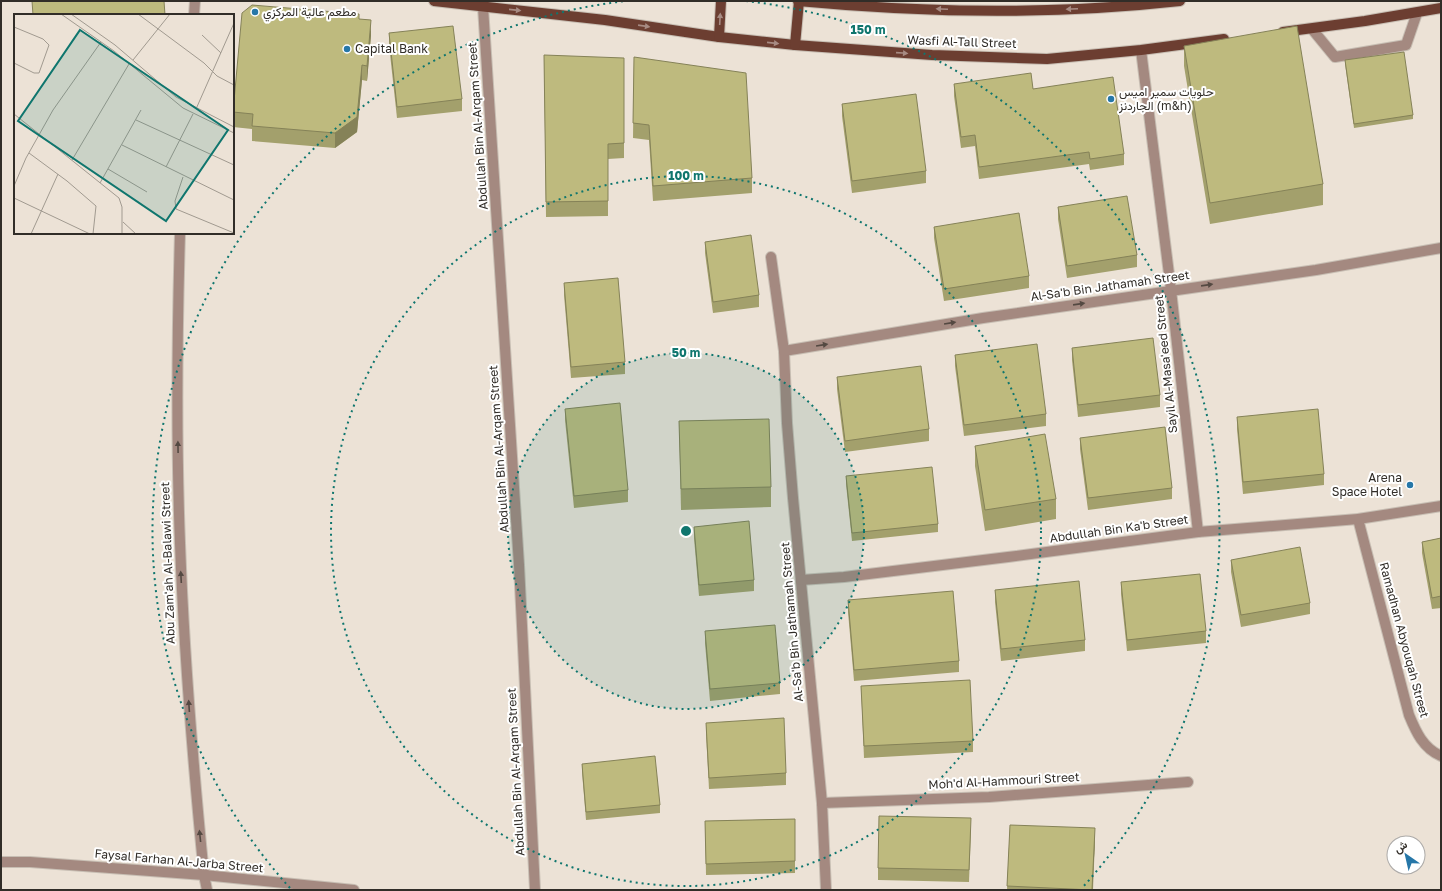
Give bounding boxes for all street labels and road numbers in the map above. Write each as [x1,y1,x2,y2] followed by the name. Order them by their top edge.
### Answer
[907,32,1017,51] street label: Wasfi Al-Tall Street
[464,41,491,210] street label: Abdullah Bin Al-Arqam Street
[1030,267,1191,304] street label: Al-Sa'b Bin Jathamah Street
[1151,294,1180,434] street label: Sayil Al-Masa'eed Street
[485,364,512,533] street label: Abdullah Bin Al-Arqam Street
[157,481,178,644] street label: Abu Zam'ah Al-Balawi Street
[1049,511,1189,546] street label: Abdullah Bin Ka'b Street
[777,541,806,703] street label: Al-Sa'b Bin Jathamah Street
[1376,560,1433,719] street label: Ramadhan Abyouqah Street
[504,687,527,856] street label: Abdullah Bin Al-Arqam Street
[928,769,1080,792] street label: Moh'd Al-Hammouri Street
[94,846,264,875] street label: Faysal Farhan Al-Jarba Street

